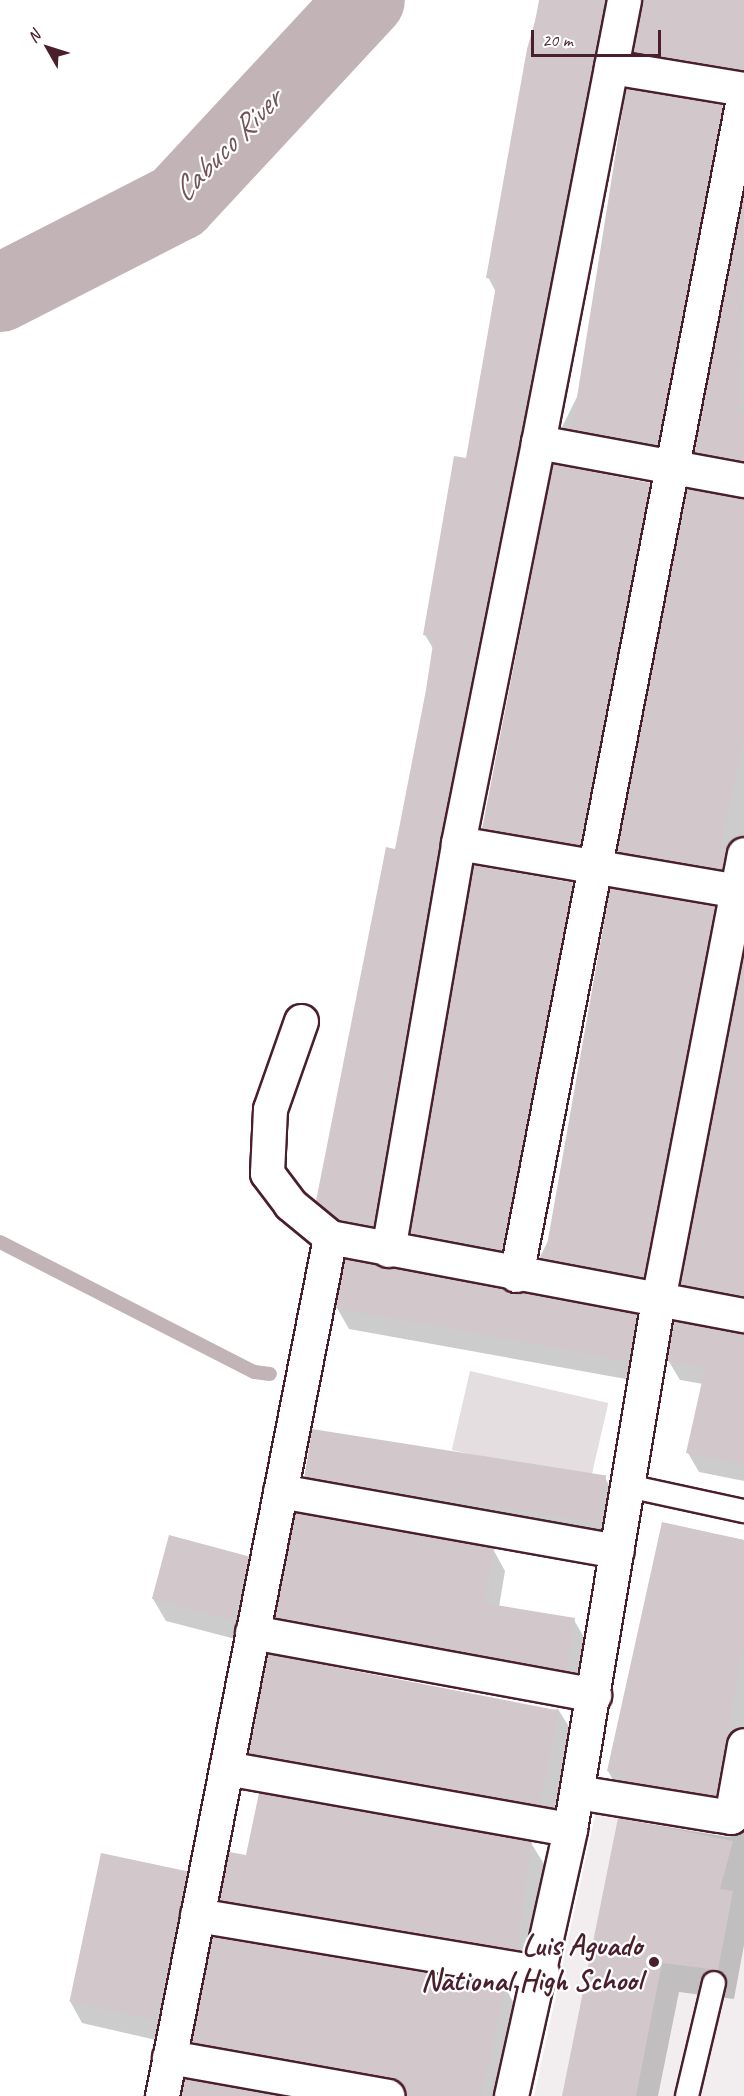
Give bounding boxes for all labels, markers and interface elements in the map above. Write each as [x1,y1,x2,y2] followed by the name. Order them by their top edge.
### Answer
[18,18,78,78] north arrow
[534,18,664,56] scale bar
[23,27,45,47] text: N
[542,29,573,51] text: 20 m
[164,82,290,210] water label: Cabuco River
[422,1927,642,1998] place label: Luis Aguado National High School
[647,1955,661,1969] marker: Luis Aguado National High School

